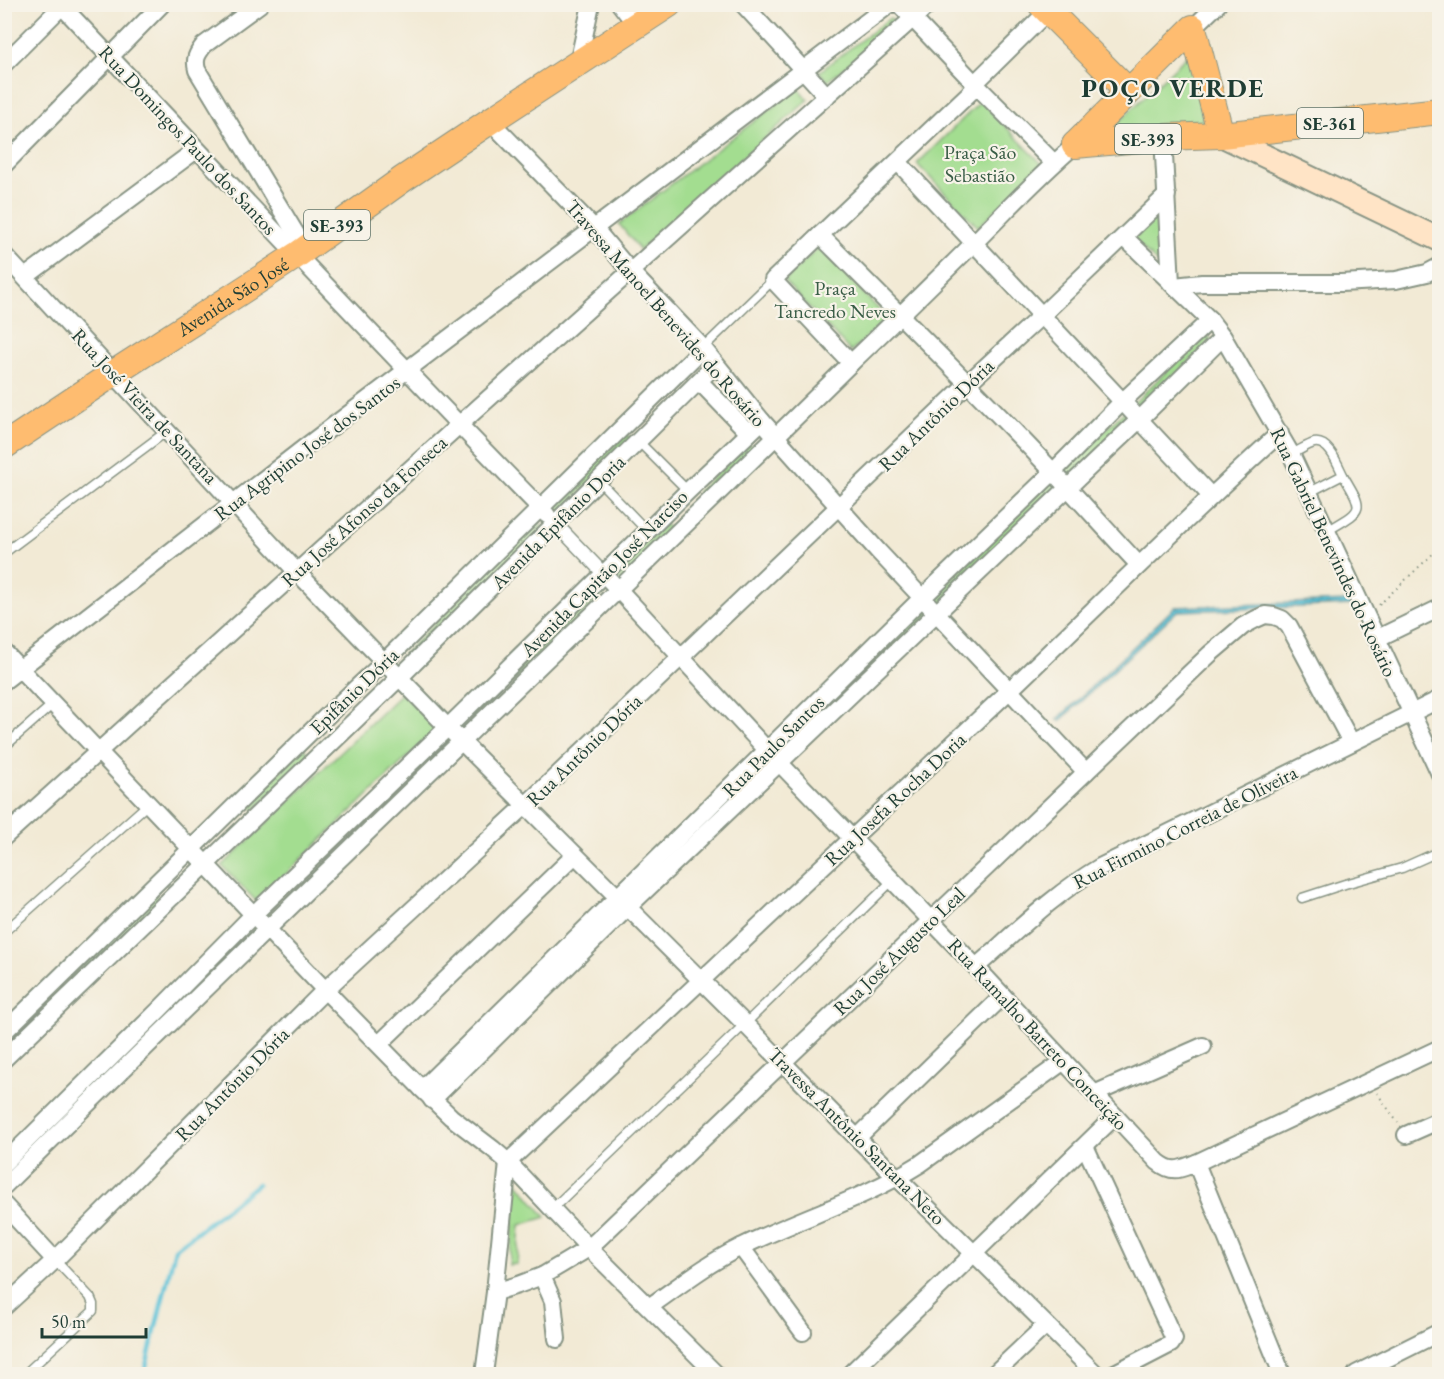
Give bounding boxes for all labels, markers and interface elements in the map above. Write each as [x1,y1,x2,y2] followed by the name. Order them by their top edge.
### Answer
[93,40,283,240] street label: Rua Domingos Paulo dos Santos
[1081,71,1265,105] district label: POÇO VERDE
[1297,108,1363,138] road number: SE-361
[1115,124,1181,154] road number: SE-393
[944,139,1016,188] park label: Praça São Sebastião
[560,194,772,432] street label: Travessa Manoel Benevides do Rosário
[304,210,370,240] road number: SE-393
[171,251,294,343] street label: Avenida São José
[774,275,896,324] park label: Praça Tancredo Neves
[66,323,224,489] street label: Rua José Vieira de Santana
[873,353,999,477] street label: Rua Antônio Dória
[209,369,405,527] street label: Rua Agripino José dos Santos
[1265,423,1403,681] street label: Rua Gabriel Benevindes do Rosário
[276,430,452,592] street label: Rua José Afonso da Fonseca
[484,449,631,596] street label: Avenida Epifânio Doria
[514,484,693,663] street label: Avenida Capitão José Narciso
[304,642,404,740] street label: Epifânio Dória
[521,688,647,812] street label: Rua Antônio Dória
[716,689,830,803] street label: Rua Paulo Santos
[819,726,971,871] street label: Rua Josefa Rocha Doria
[1069,759,1301,895] street label: Rua Firmino Correia de Oliveira
[827,881,971,1021] street label: Rua José Augusto Leal
[942,932,1134,1136] street label: Rua Ramalho Barreto Conceição
[169,1021,295,1147] street label: Rua Antônio Dória
[763,1042,951,1230] street label: Travessa Antônio Santana Neto
[42,1301,146,1339] scale bar
[51,1310,86,1333] text: 50 m

